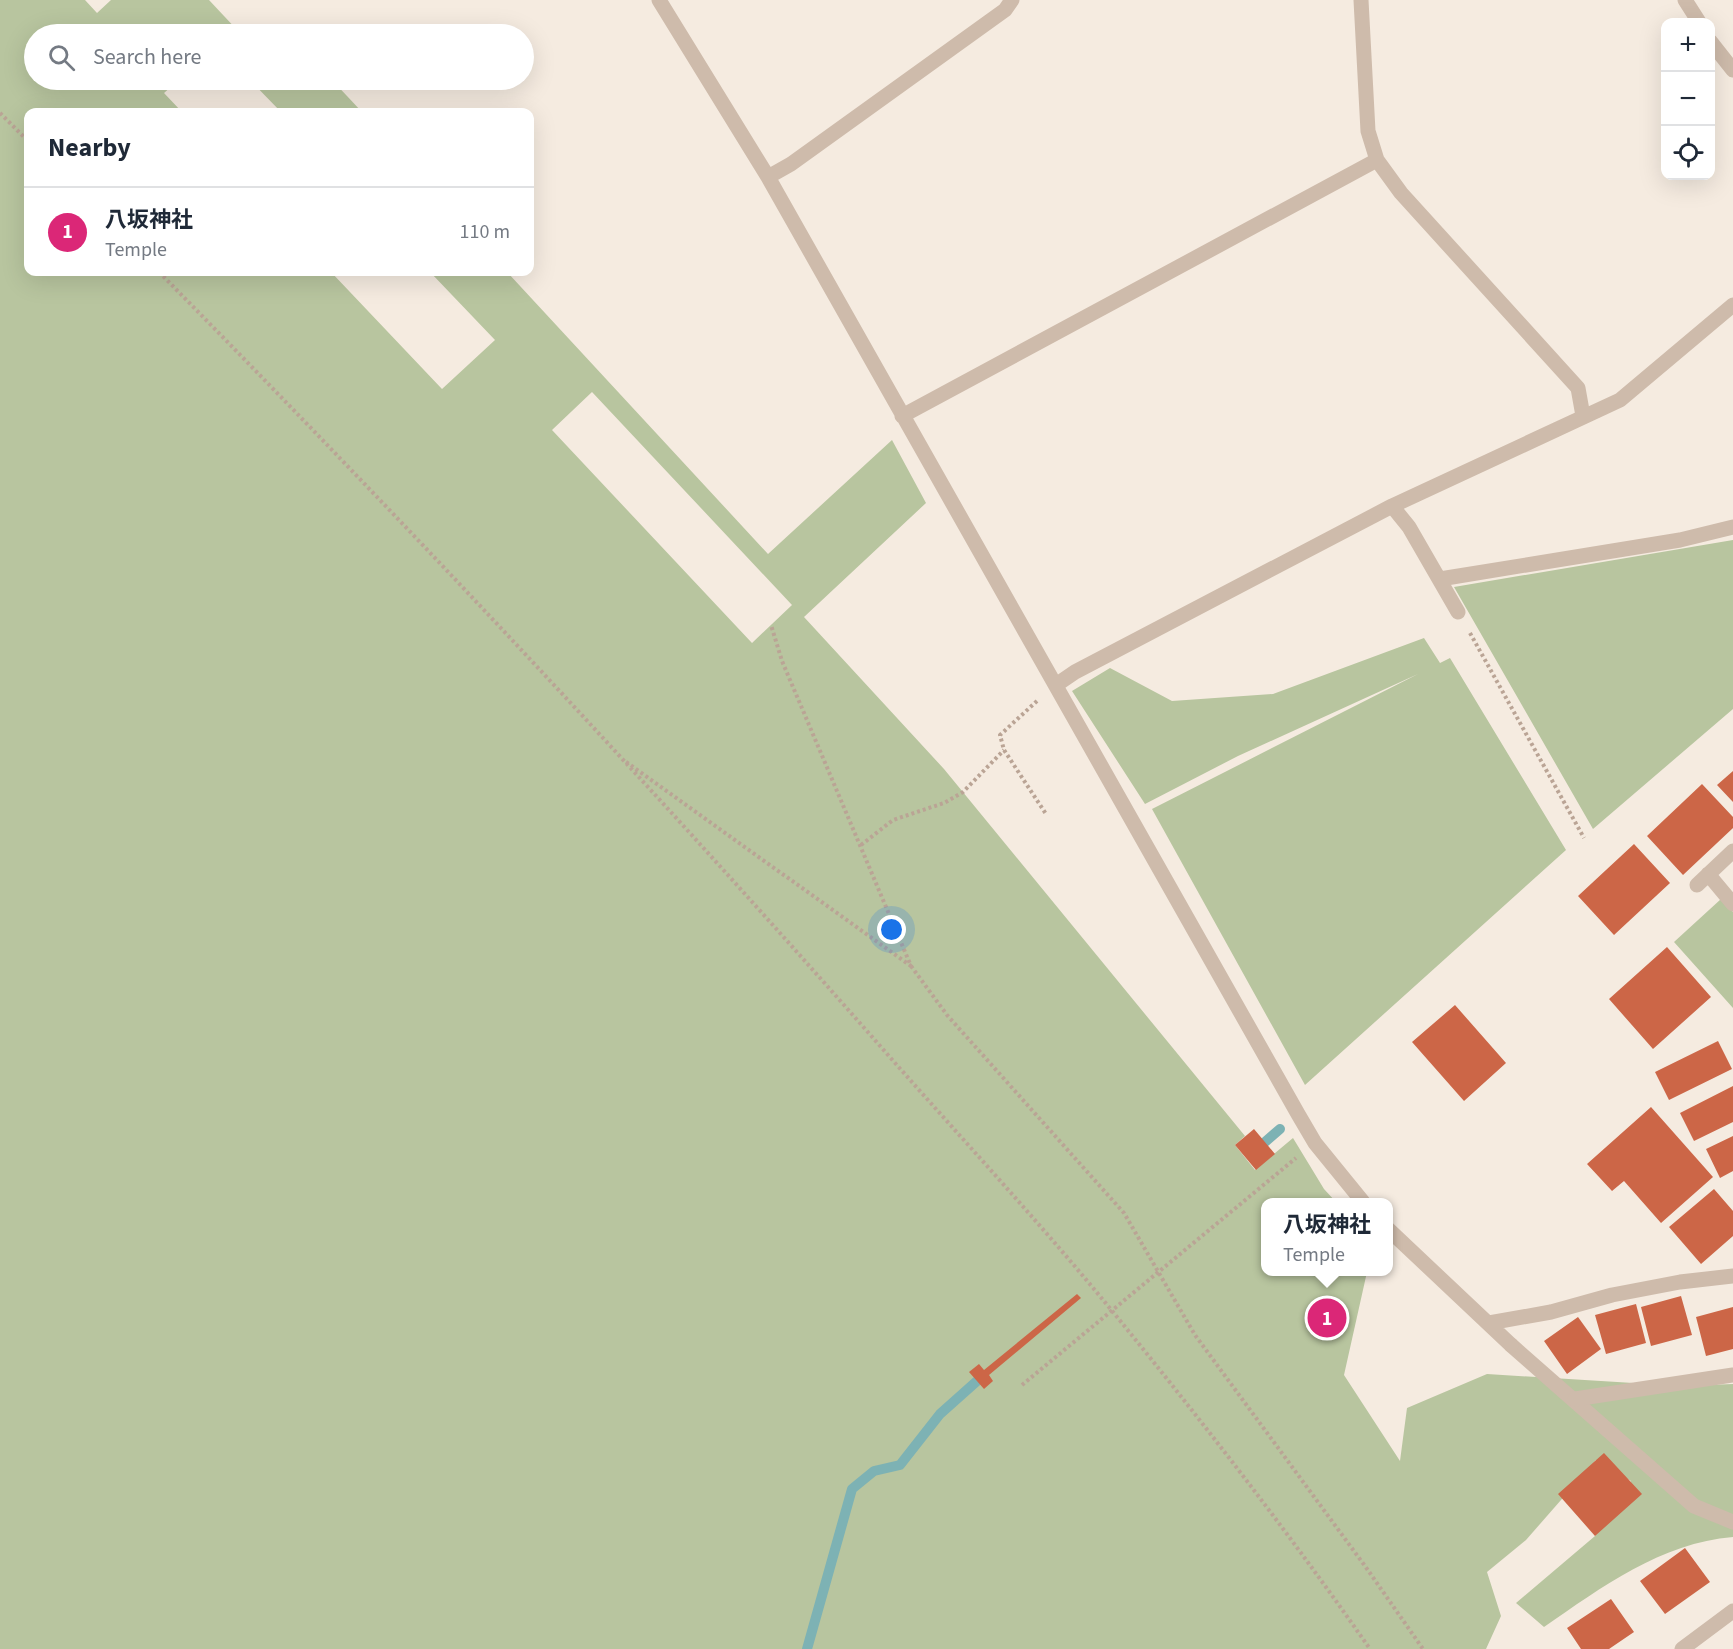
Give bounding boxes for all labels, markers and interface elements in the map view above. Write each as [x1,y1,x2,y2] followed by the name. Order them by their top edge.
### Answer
[1661,18,1715,180] map controls
[1661,18,1715,72] button: +
[24,24,534,90] search box
[45,41,78,74] icon: search
[93,41,201,73] text: Search here
[1661,72,1715,126] button: −
[1661,126,1715,180] button: locate
[48,129,131,166] text: Nearby
[105,204,193,236] text: 八坂神社
[62,218,73,246] text: 1
[460,218,510,246] text: 110 m
[105,236,167,264] text: Temple
[877,915,906,944] your location
[1261,1198,1393,1276] popup
[1283,1209,1371,1241] text: 八坂神社
[1283,1241,1345,1269] text: Temple
[1308,1296,1346,1340] pin: 1

